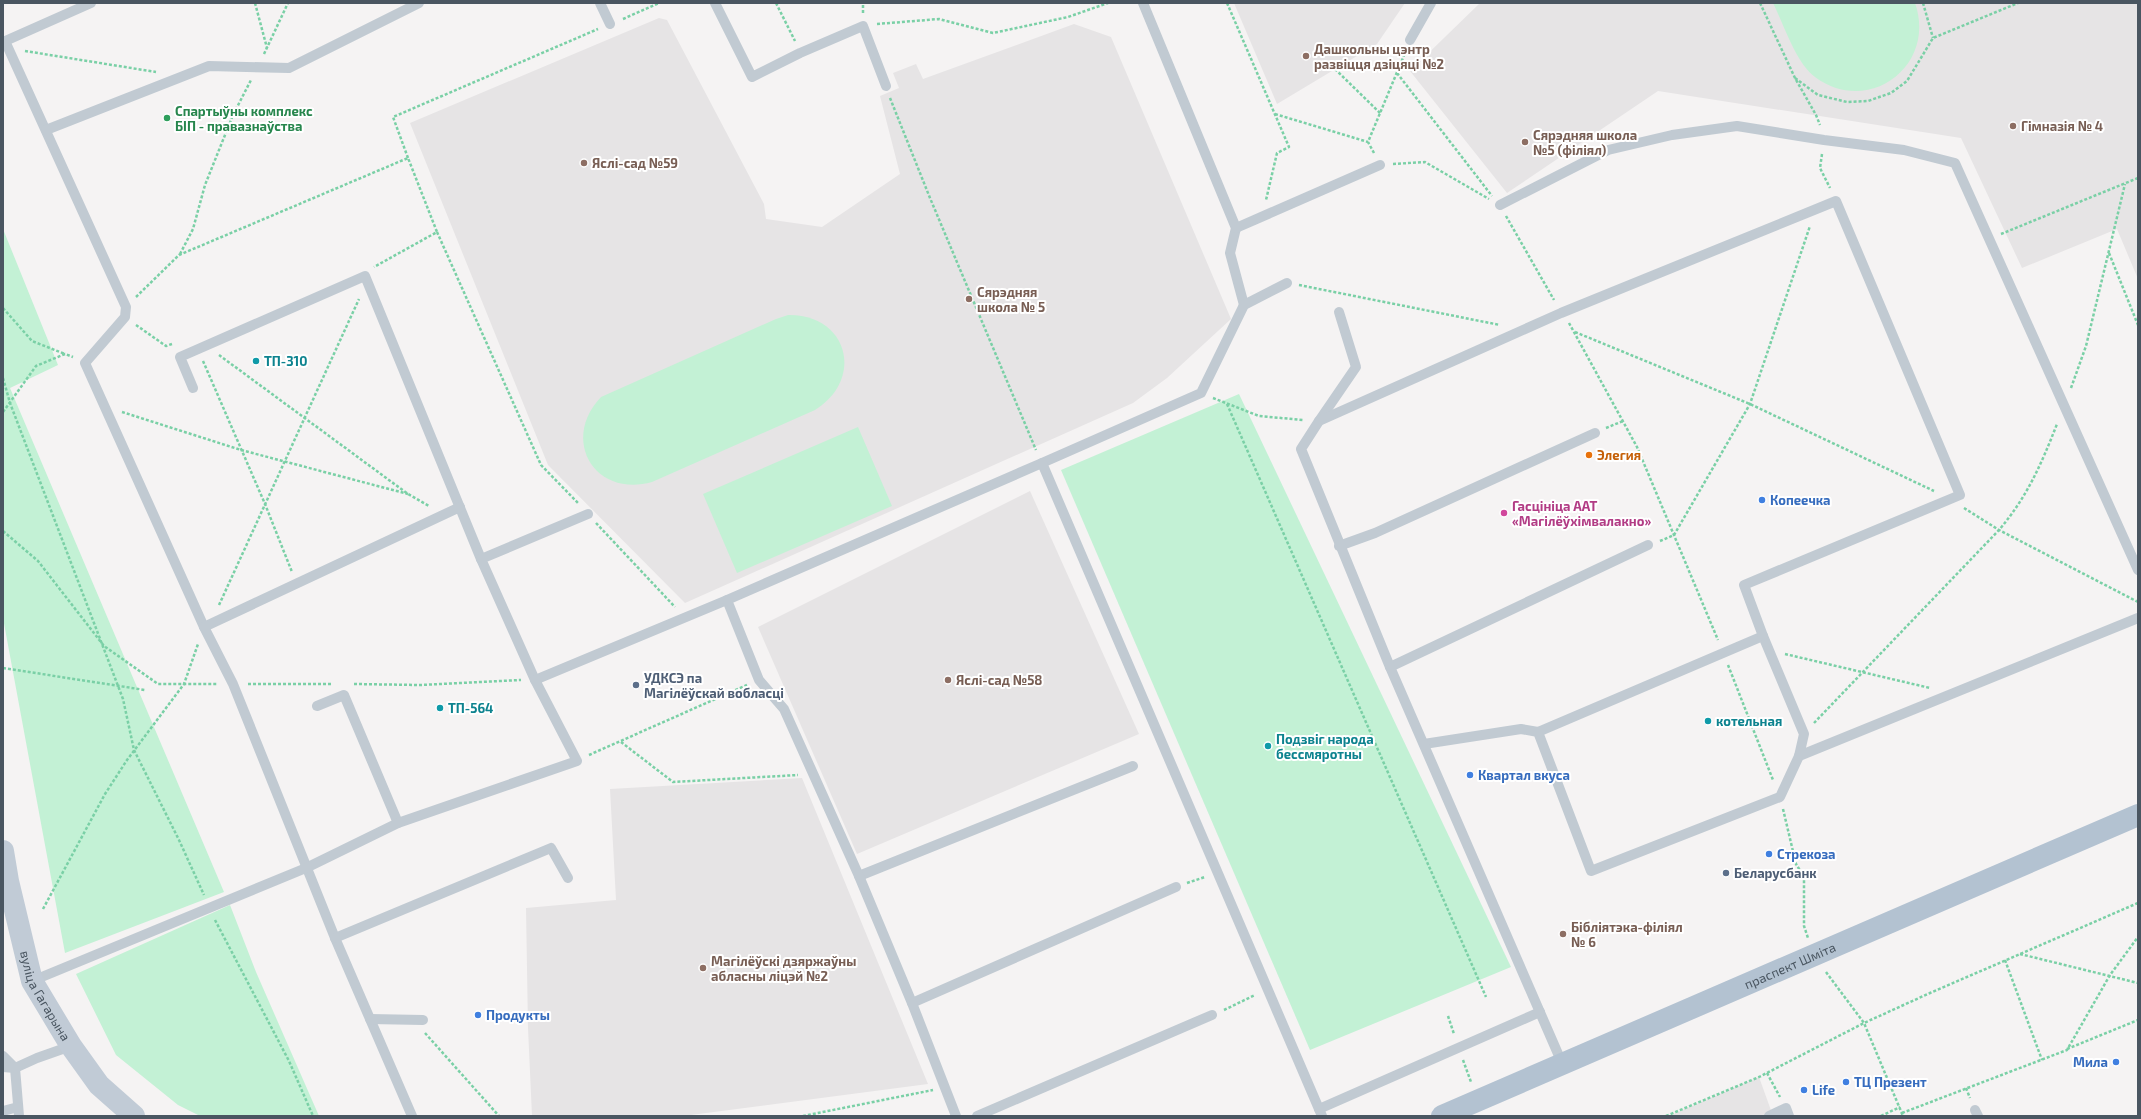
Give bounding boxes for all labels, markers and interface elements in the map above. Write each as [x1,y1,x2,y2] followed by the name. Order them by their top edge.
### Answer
[1314,41,1444,72] place label: Дашкольны цэнтр развіцця дзіцяці №2
[1301,51,1311,61] marker: Дашкольны цэнтр развіцця дзіцяці №2
[175,103,313,134] place label: Спартыўны комплекс БІП - правазнаўства
[162,113,172,123] marker: Спартыўны комплекс БІП - правазнаўства
[2021,118,2103,134] place label: Гімназія № 4
[2008,121,2018,131] marker: Гімназія № 4
[1533,127,1637,158] place label: Сярэдняя школа №5 (філіял)
[1520,137,1530,147] marker: Сярэдняя школа №5 (філіял)
[592,155,678,171] place label: Яслі-сад №59
[579,158,589,168] marker: Яслі-сад №59
[977,284,1045,315] place label: Сярэдняя школа № 5
[964,294,974,304] marker: Сярэдняя школа № 5
[264,353,307,369] place label: ТП-310
[251,356,261,366] marker: ТП-310
[1597,447,1641,463] place label: Элегия
[1584,450,1594,460] marker: Элегия
[1770,492,1831,508] place label: Копеечка
[1757,495,1767,505] marker: Копеечка
[1512,498,1651,529] place label: Гасцініца ААТ «Магілёўхімвалакно»
[1499,508,1509,518] marker: Гасцініца ААТ «Магілёўхімвалакно»
[644,670,784,701] place label: УДКСЭ па Магілёўскай вобласці
[956,672,1042,688] place label: Яслі-сад №58
[943,675,953,685] marker: Яслі-сад №58
[631,680,641,690] marker: УДКСЭ па Магілёўскай вобласці
[448,700,493,716] place label: ТП-564
[435,703,445,713] marker: ТП-564
[1716,713,1782,729] place label: котельная
[1703,716,1713,726] marker: котельная
[1276,731,1374,762] place label: Подзвіг народа бессмяротны
[1263,741,1273,751] marker: Подзвіг народа бессмяротны
[1478,767,1570,783] place label: Квартал вкуса
[1465,770,1475,780] marker: Квартал вкуса
[1777,846,1836,862] place label: Стрекоза
[1764,849,1774,859] marker: Стрекоза
[1734,865,1817,881] place label: Беларусбанк
[1721,868,1731,878] marker: Беларусбанк
[1571,919,1683,950] place label: Бібліятэка-філіял № 6
[1558,929,1568,939] marker: Бібліятэка-філіял № 6
[1742,939,1838,992] street label: праспект Шміта
[17,949,74,1044] street label: вуліца Гагарына
[711,953,856,984] place label: Магілёўскі дзяржаўны абласны ліцэй №2
[698,963,708,973] marker: Магілёўскі дзяржаўны абласны ліцэй №2
[486,1007,550,1023] place label: Продукты
[473,1010,483,1020] marker: Продукты
[2073,1054,2108,1070] place label: Мила
[2111,1057,2121,1067] marker: Мила
[1854,1074,1927,1090] place label: ТЦ Презент
[1841,1077,1851,1087] marker: ТЦ Презент
[1812,1082,1835,1098] place label: Life
[1799,1085,1809,1095] marker: Life

